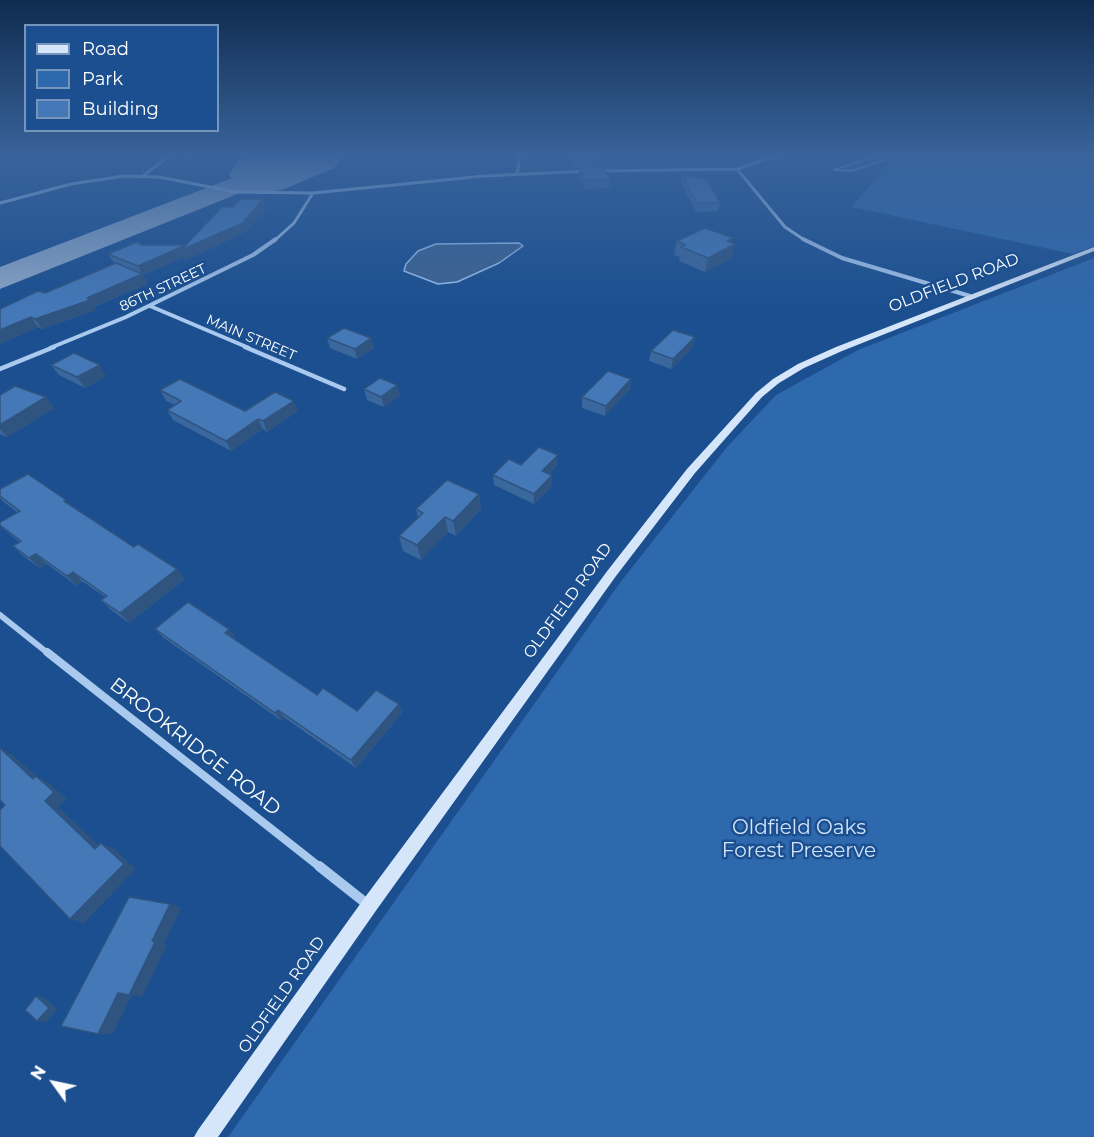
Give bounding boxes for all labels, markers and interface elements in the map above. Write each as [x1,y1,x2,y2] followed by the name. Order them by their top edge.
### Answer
[24,24,219,132] legend
[82,38,129,60] text: Road
[82,68,123,90] text: Park
[82,98,159,120] text: Building
[886,249,1022,317] street label: OLDFIELD ROAD
[117,261,209,315] street label: 86TH STREET
[203,311,299,365] street label: MAIN STREET
[520,540,616,662] street label: OLDFIELD ROAD
[105,673,285,821] street label: BROOKRIDGE ROAD
[722,816,876,863] park label: Oldfield Oaks Forest Preserve
[235,933,329,1057] street label: OLDFIELD ROAD
[24,1053,84,1113] north arrow
[27,1062,50,1084] text: N

